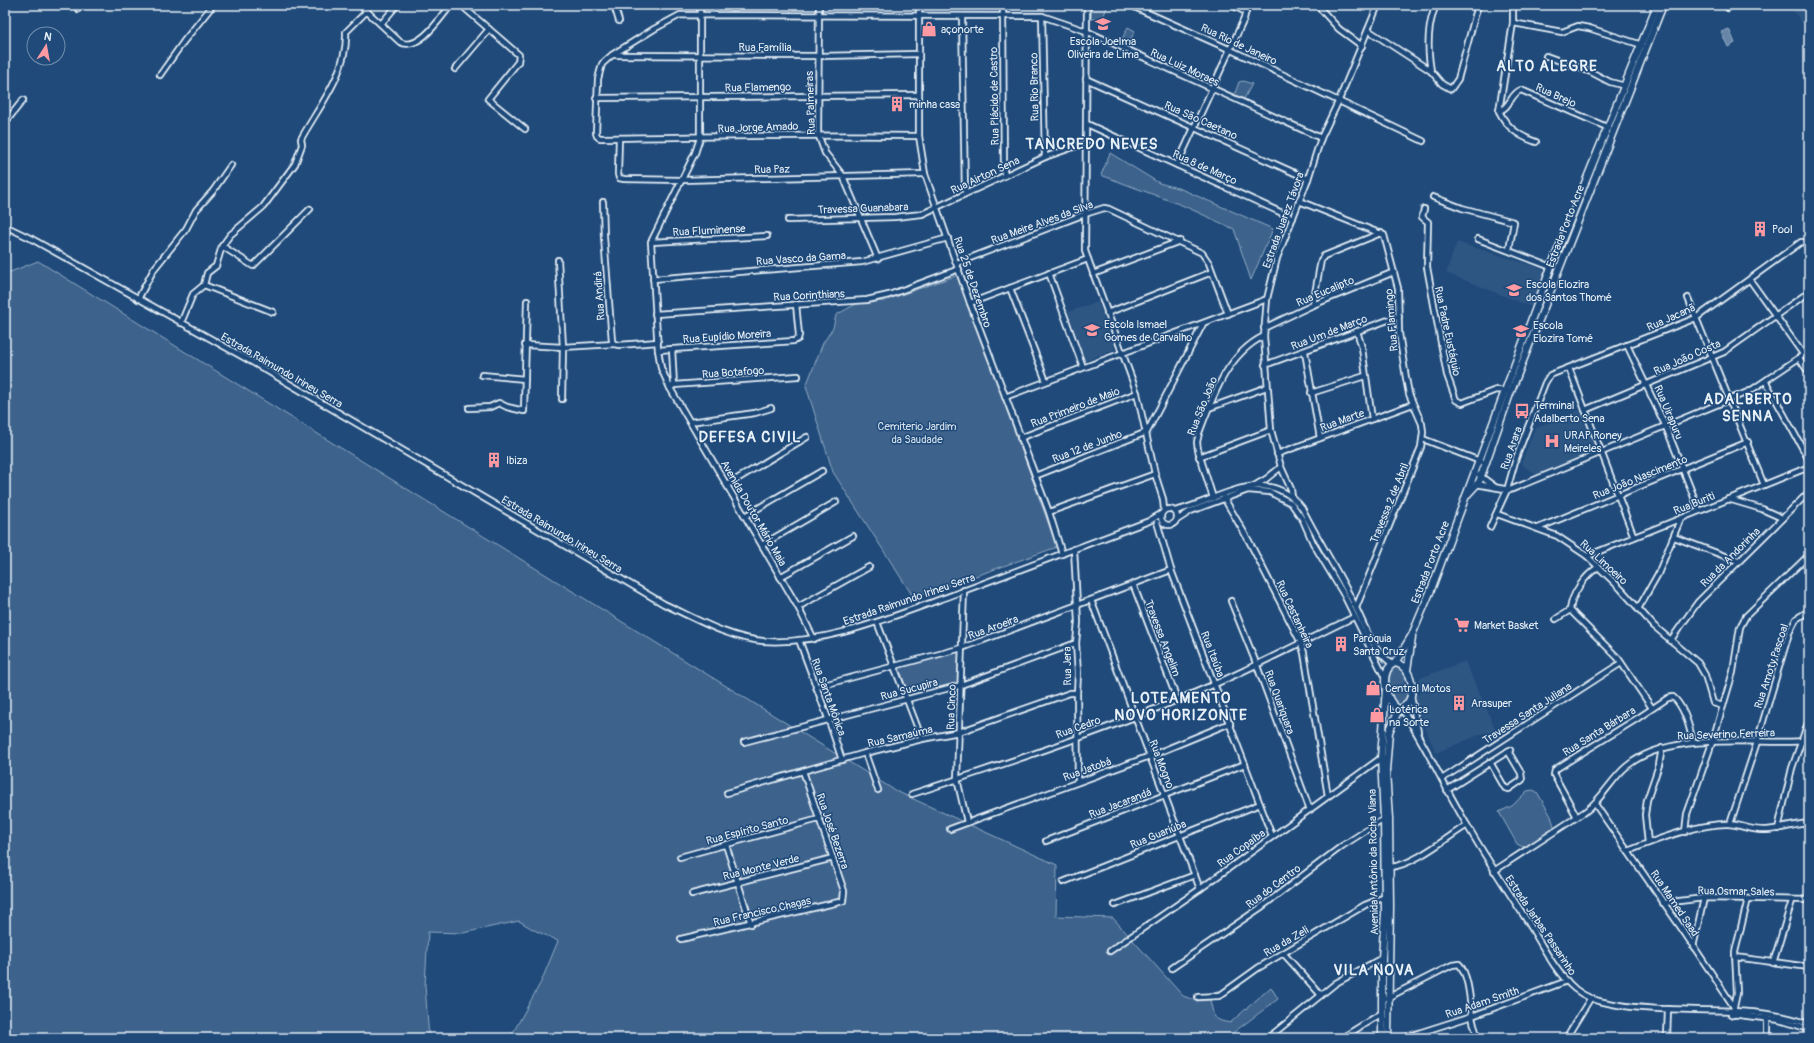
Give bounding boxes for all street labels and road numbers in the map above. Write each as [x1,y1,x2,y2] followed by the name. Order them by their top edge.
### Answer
[1199,21,1279,68] street label: Rua Rio de Janeiro
[738,41,792,54] street label: Rua Família
[1148,46,1221,89] street label: Rua Luiz Moraes
[987,47,1002,145] street label: Rua Plácido de Castro
[1027,52,1042,121] street label: Rua Rio Branco
[803,71,818,135] street label: Rua Palmeiras
[725,80,791,95] street label: Rua Flamengo
[1533,81,1578,110] street label: Rua Brejo
[1162,99,1239,142] street label: Rua São Caetano
[717,120,799,135] street label: Rua Jorge Amado
[1171,147,1239,188] street label: Rua 8 de Março
[949,154,1022,197] street label: Rua Airton Sena
[754,163,790,176] street label: Rua Paz
[1260,170,1307,270] street label: Estrada Juarez Távora
[1544,182,1587,269] street label: Estrada Porto Acre
[989,198,1095,247] street label: Rua Meire Alves da Silva
[817,200,909,217] street label: Travessa Guanabara
[672,222,747,239] street label: Rua Fluminense
[951,235,994,329] street label: Rua 25 de Dezembro
[756,249,846,268] street label: Rua Vasco da Gama
[591,271,608,321] street label: Rua Andirá
[1294,273,1356,309] street label: Rua Eucalipto
[1432,285,1463,377] street label: Rua Padre Eustáquio
[773,287,845,304] street label: Rua Corinthians
[1382,288,1401,352] street label: Rua Flamingo
[1645,301,1698,334] street label: Rua Jacanã
[1289,312,1369,353] street label: Rua Um de Março
[682,327,772,346] street label: Rua Eupídio Moreira
[219,330,345,411] street label: Estrada Raimundo Irineu Serra
[1652,337,1723,378] street label: Rua João Costa
[702,364,765,381] street label: Rua Botafogo
[1185,375,1220,438] street label: Rua São João
[1651,383,1686,441] street label: Rua Uirapuru
[1029,384,1122,430] street label: Rua Primeiro de Maio
[1318,406,1367,434] street label: Rua Marte
[1498,425,1525,471] street label: Rua Arara
[1050,427,1124,466] street label: Rua 12 de Junho
[1591,453,1689,502] street label: Rua João Nascimento
[718,458,789,568] street label: Avenida Doutor Mário Maia
[1367,461,1411,545] street label: Travessa 2 de Abril
[1672,489,1717,518] street label: Rua Buriti
[499,493,624,576] street label: Estrada Raimundo Irineu Serra
[1409,518,1452,605] street label: Estrada Porto Acre
[1698,525,1763,590] street label: Rua da Andorinha
[1577,537,1630,588] street label: Rua Limoeiro
[842,571,977,628] street label: Estrada Raimundo Irineu Serra
[1273,578,1316,650] street label: Rua Castanheira
[1142,598,1183,678] street label: Travessa Angelim
[966,612,1020,643] street label: Rua Aroeira
[1752,622,1791,710] street label: Rua Amoty Pascoal
[1198,629,1227,679] street label: Rua Itaúba
[1061,646,1074,686] street label: Rua Jera
[808,657,849,738] street label: Rua Santa Mônica
[1262,668,1297,736] street label: Rua Quariquara
[879,676,939,703] street label: Rua Sucupira
[1480,680,1574,747] street label: Travessa Santa Juliana
[944,684,959,730] street label: Rua Cinco
[1560,704,1638,759] street label: Rua Santa Bárbara
[1054,713,1102,742] street label: Rua Cedro
[866,723,934,750] street label: Rua Samaúma
[1677,726,1775,743] street label: Rua Severino Ferreira
[1146,738,1177,790] street label: Rua Mogno
[1061,755,1113,784] street label: Rua Jatobá
[1087,786,1153,821] street label: Rua Jacarandá
[1366,789,1381,935] street label: Avenida Antônio da Rocha Viana
[813,791,852,871] street label: Rua José Bezerra
[705,813,790,848] street label: Rua Espírito Santo
[1128,817,1188,852] street label: Rua Guariúba
[1215,827,1268,870] street label: Rua Copaíba
[722,852,801,883] street label: Rua Monte Verde
[1243,862,1303,911] street label: Rua do Centro
[1648,868,1702,939] street label: Rua Mamed Saad
[1502,873,1579,978] street label: Estrada Jarbas Passarinho
[1697,884,1775,899] street label: Rua Osmar Sales
[712,894,812,929] street label: Rua Francisco Chagas
[1261,923,1311,960] street label: Rua da Zeli
[1444,984,1521,1021] street label: Rua Adam Smith

